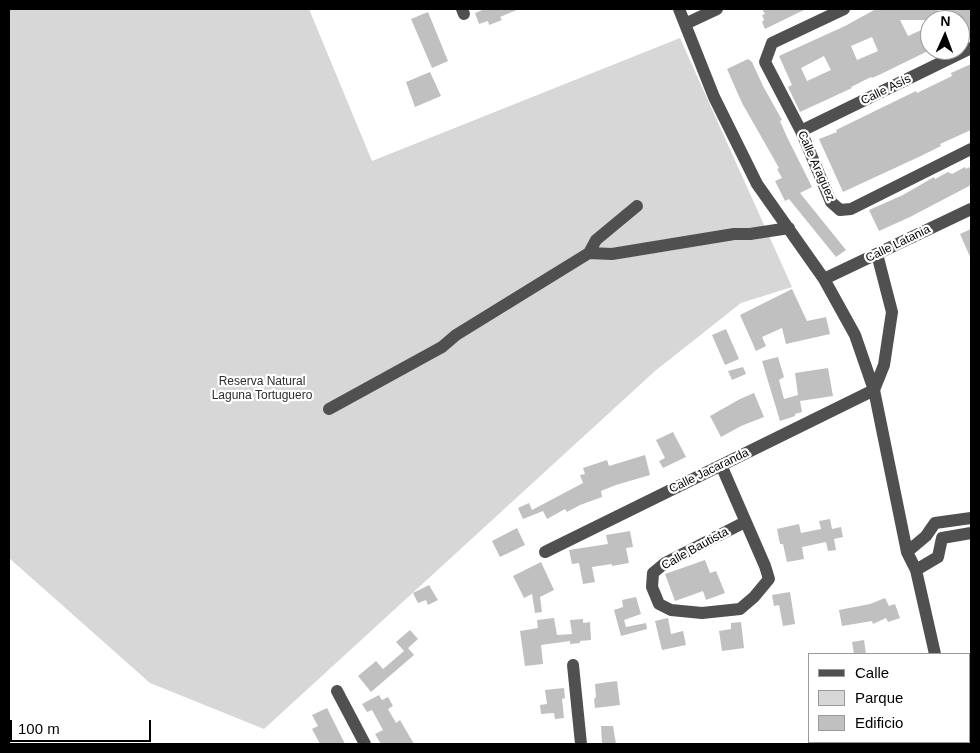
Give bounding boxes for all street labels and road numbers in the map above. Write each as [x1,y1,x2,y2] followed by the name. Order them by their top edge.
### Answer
[859,72,913,108] street label: Calle Asís
[794,129,838,203] street label: Calle Aragüez
[863,222,933,266] street label: Calle Latania
[667,446,751,496] street label: Calle Jacaranda
[659,525,731,573] street label: Calle Bautista

